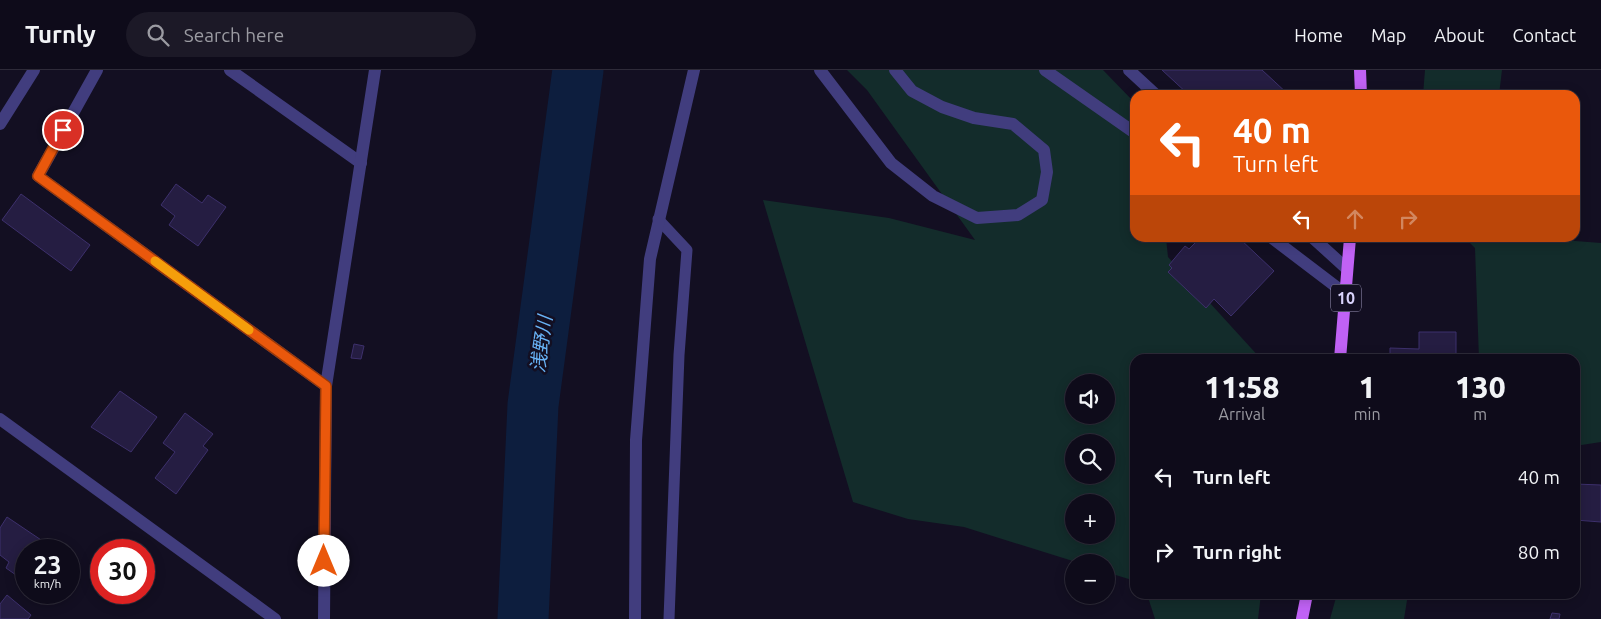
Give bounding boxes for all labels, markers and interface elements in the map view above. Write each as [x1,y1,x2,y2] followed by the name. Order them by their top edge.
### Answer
[126,12,476,57] search box
[25,21,96,48] text: Turnly
[144,21,172,49] icon: search
[184,24,284,46] text: Search here
[1294,25,1343,45] text: Home
[1371,25,1406,45] text: Map
[1434,25,1484,45] text: About
[1512,25,1576,45] text: Contact
[42,109,84,151] pin
[1150,110,1215,175] icon: left
[1233,110,1311,150] text: 40 m
[49,116,77,144] icon: arrive
[1233,151,1318,176] text: Turn left
[1288,205,1316,233] icon: left
[1341,205,1369,233] icon: ahead
[1394,205,1422,233] icon: right
[1331,284,1361,312] road number: 10
[526,312,556,374] water label: 浅野川
[1204,370,1279,404] text: 11:58
[1359,370,1376,404] text: 1
[1455,370,1506,404] text: 130
[1065,374,1115,604] map controls
[1065,374,1115,424] button: sound
[1219,405,1265,423] text: Arrival
[1354,405,1381,423] text: min
[1473,405,1487,423] text: m
[1065,434,1115,484] button: search
[1150,463,1178,491] icon: left
[1193,466,1271,488] text: Turn left
[1518,466,1560,488] text: 40 m
[1065,494,1115,544] button: +
[297,534,349,586] position arrow
[1150,538,1178,566] icon: right
[90,539,155,604] speed limit sign: 30
[1193,541,1281,563] text: Turn right
[1518,541,1560,563] text: 80 m
[33,551,62,579] text: 23
[1065,554,1115,604] button: −
[34,577,61,590] text: km/h

